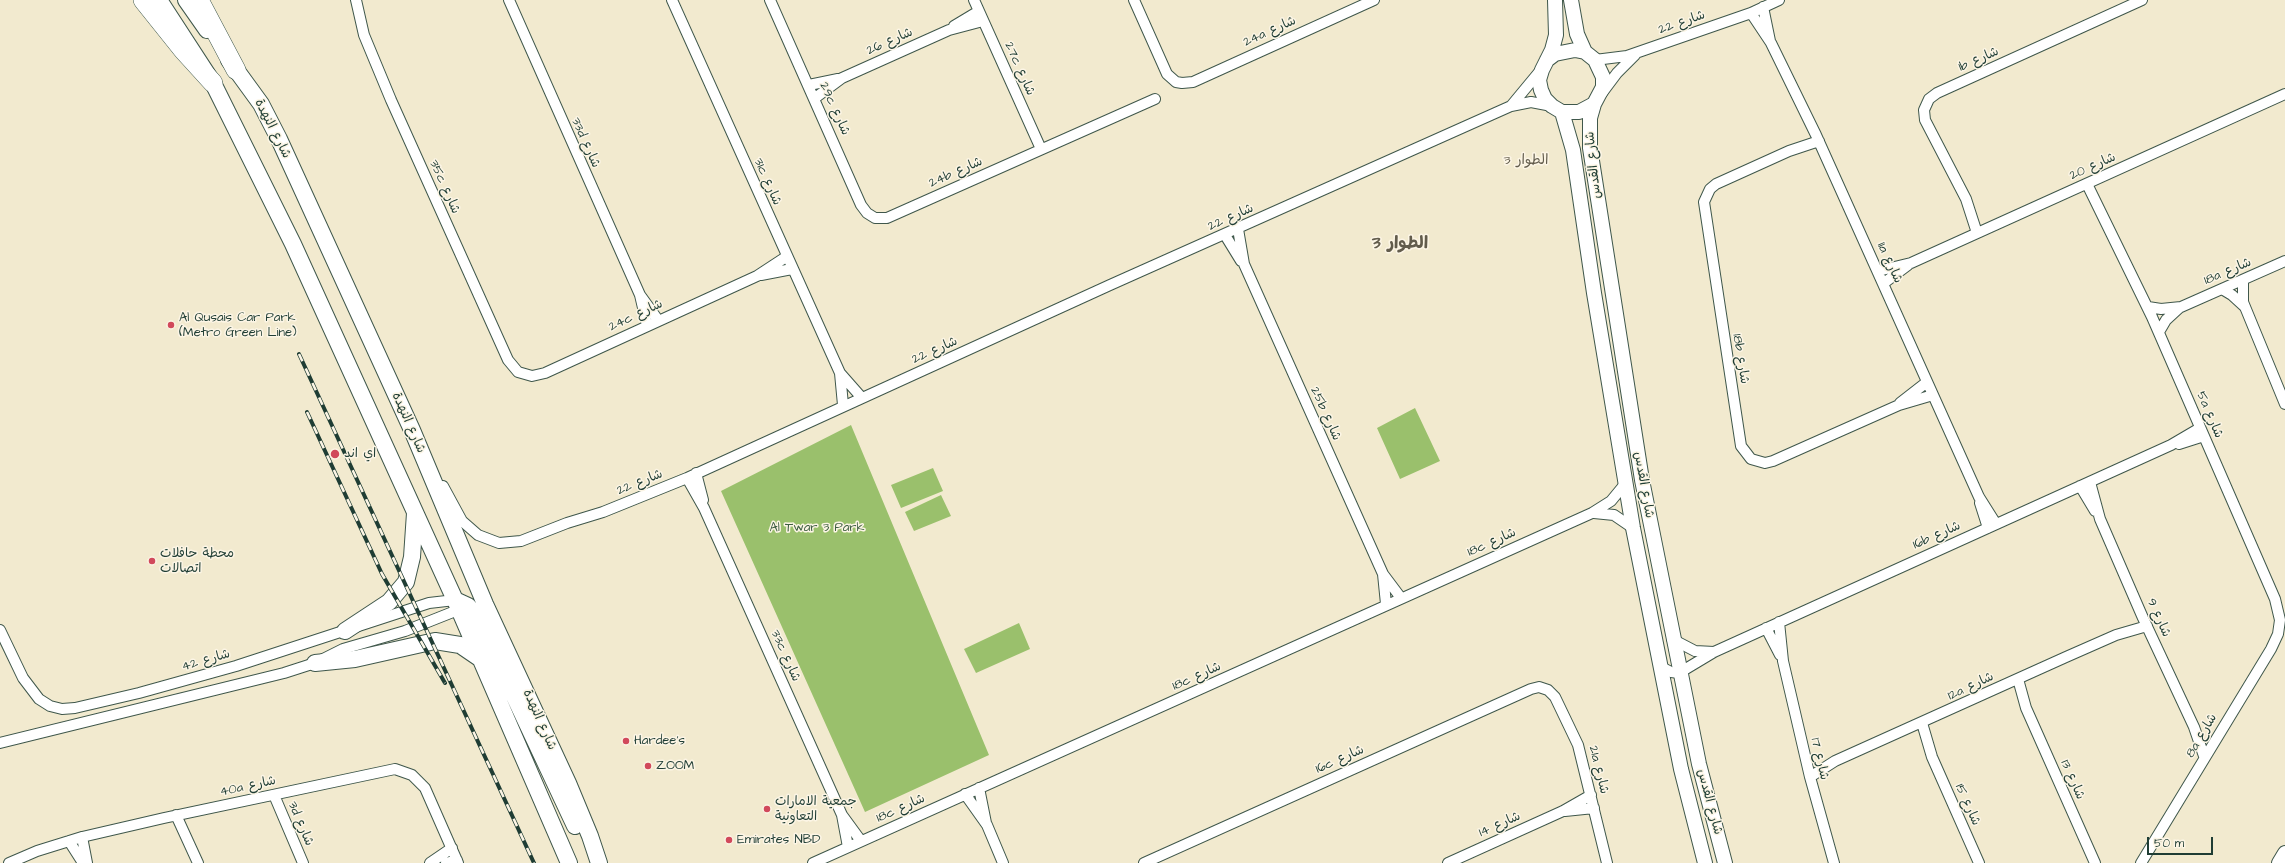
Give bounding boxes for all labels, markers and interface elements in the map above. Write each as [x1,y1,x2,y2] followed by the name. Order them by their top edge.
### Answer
[1657,8,1707,38] street label: شارع 22
[1241,13,1299,51] street label: 24a شارع
[864,25,916,59] street label: شارع 26
[1000,40,1038,98] street label: 27c شارع
[1957,44,2001,76] street label: 1b شارع
[815,80,853,138] street label: 29c شارع
[250,97,294,161] street label: شارع النهدة
[567,116,603,170] street label: 33d شارع
[1583,131,1605,199] street label: شارع القدس
[2067,150,2119,184] street label: شارع 20
[1504,153,1548,169] district label: الطوار 3
[927,154,985,192] street label: 24b شارع
[750,156,784,208] street label: 31c شارع
[425,158,463,216] street label: 35c شارع
[1206,201,1256,235] street label: شارع 22
[1372,234,1428,254] district label: الطوار 3
[1873,240,1905,286] street label: 11a شارع
[2202,255,2254,289] street label: 18a شارع
[606,297,666,335] street label: 24c شارع
[179,310,297,341] place label: Al Qusais Car Park (Metro Green Line)
[166,320,176,330] marker: Al Qusais Car Park (Metro Green Line)
[1728,333,1752,385] street label: 18b شارع
[910,334,960,368] street label: شارع 22
[1306,385,1344,443] street label: 25b شارع
[2192,389,2226,441] street label: 5a شارع
[388,390,428,456] street label: شارع النهدة
[344,446,376,462] place label: اي اند
[329,448,341,460] marker: اي اند
[1629,451,1657,519] street label: شارع القدس
[615,467,665,499] street label: شارع 22
[1911,519,1963,553] street label: 16b شارع
[769,520,865,536] park label: Al Twar 3 Park
[1465,525,1519,561] street label: 18c شارع
[160,546,234,577] place label: محطة حافلات اتصالات
[147,556,157,566] marker: محطة حافلات اتصالات
[2143,596,2173,640] street label: شارع 9
[767,628,803,684] street label: 33c شارع
[180,647,232,675] street label: شارع 42
[1170,659,1224,695] street label: 18c شارع
[1945,670,1997,704] street label: 12a شارع
[519,687,559,753] street label: شارع النهدة
[2183,711,2221,761] street label: 8a شارع
[634,733,685,749] place label: Hardee's
[621,736,631,746] marker: Hardee's
[1807,736,1831,782] street label: شارع 17
[1313,742,1367,778] street label: 16c شارع
[1584,744,1612,796] street label: 21a شارع
[656,758,694,774] place label: ZOOM
[2056,758,2088,802] street label: شارع 13
[643,761,653,771] marker: ZOOM
[1693,768,1725,836] street label: شارع القدس
[219,773,277,801] street label: 40a شارع
[1951,782,1983,828] street label: شارع 15
[874,791,928,827] street label: 18c شارع
[775,794,857,825] place label: جمعية الامارات التعاونية
[284,799,316,849] street label: 3d شارع
[762,804,772,814] marker: جمعية الامارات التعاونية
[1477,809,1523,841] street label: شارع 14
[2149,829,2215,855] scale bar
[737,832,820,848] place label: Emirates NBD
[724,835,734,845] marker: Emirates NBD
[2154,835,2184,852] text: 50 m

